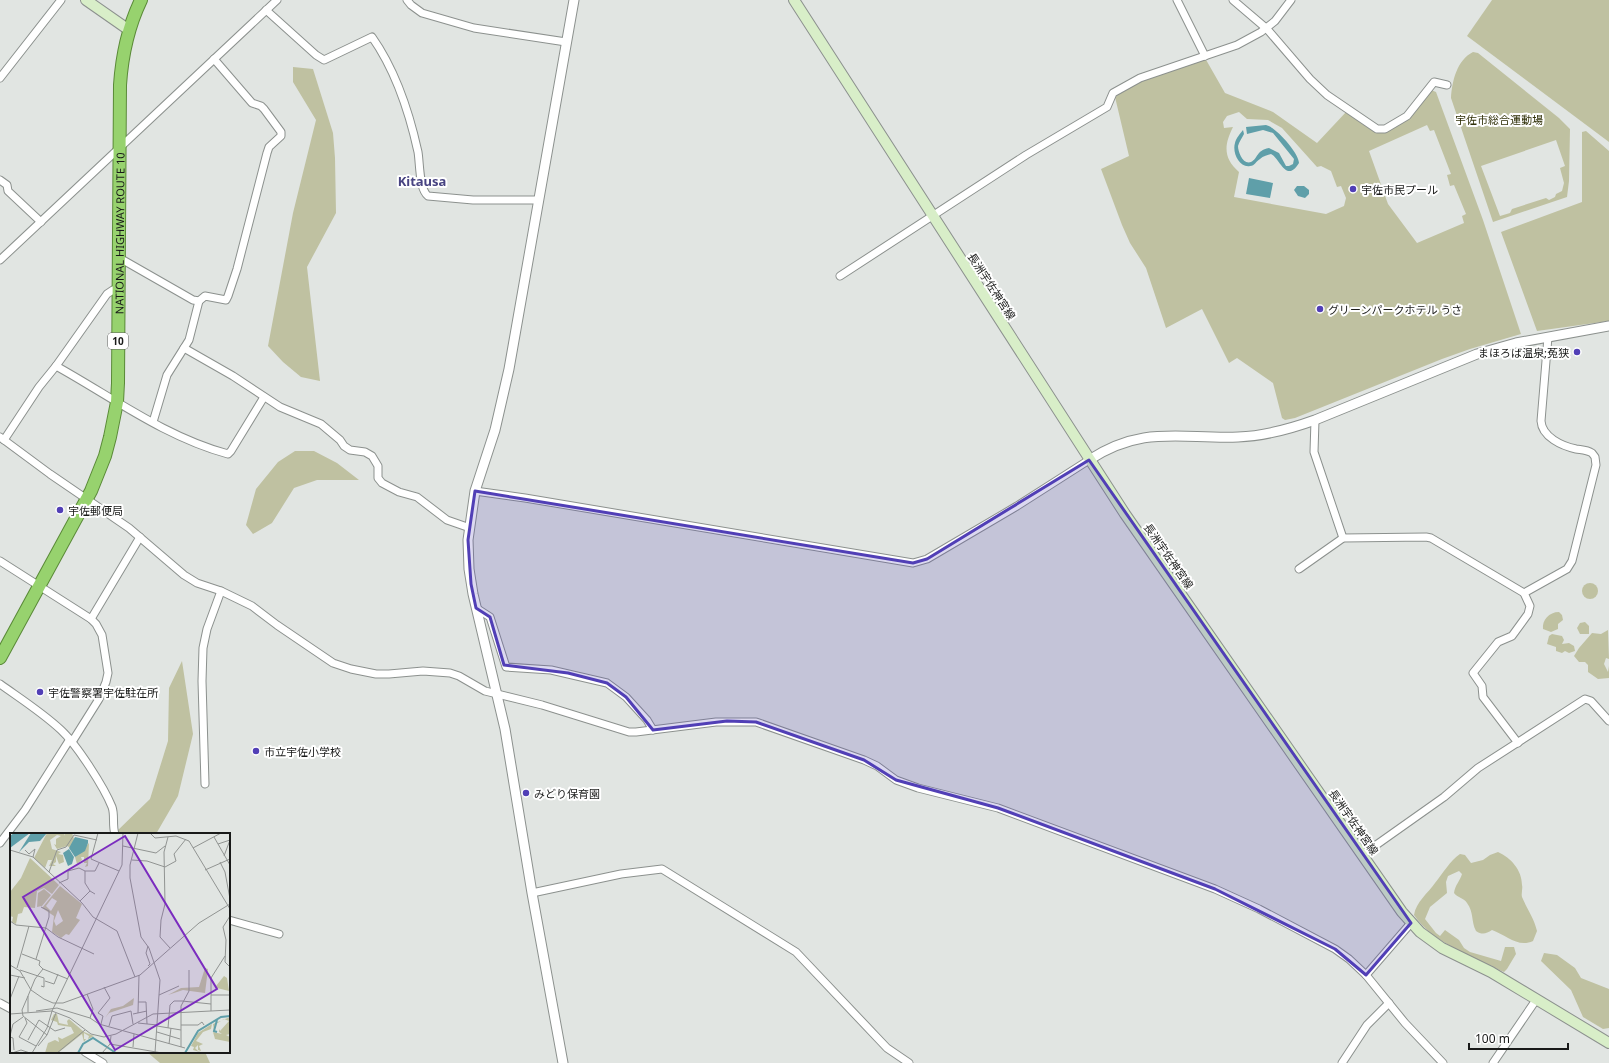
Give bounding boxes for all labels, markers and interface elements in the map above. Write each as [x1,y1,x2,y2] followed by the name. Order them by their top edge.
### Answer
[1455,112,1543,127] park label: 宇佐市総合運動場
[111,152,127,314] street label: NATIONAL HIGHWAY ROUTE 10
[398,172,446,190] district label: Kitausa
[1361,182,1438,197] place label: 宇佐市民プール
[1348,184,1358,194] marker: 宇佐市民プール
[965,250,1019,322] street label: 長洲宇佐神宮線
[1328,302,1462,317] place label: グリーンパークホテル うさ
[1315,304,1325,314] marker: グリーンパークホテル うさ
[108,333,128,349] road number: 10
[1478,345,1569,360] place label: まほろば温泉;菟狭
[1572,347,1582,357] marker: まほろば温泉;菟狭
[68,503,123,518] place label: 宇佐郵便局
[55,505,65,515] marker: 宇佐郵便局
[1141,520,1197,592] street label: 長洲宇佐神宮線
[48,685,159,700] place label: 宇佐警察署宇佐駐在所
[35,687,45,697] marker: 宇佐警察署宇佐駐在所
[264,744,341,759] place label: 市立宇佐小学校
[251,746,261,756] marker: 市立宇佐小学校
[534,786,600,801] place label: みどり保育園
[1326,786,1382,858] street label: 長洲宇佐神宮線
[521,788,531,798] marker: みどり保育園
[10,833,230,1053] inset map
[1469,1025,1568,1051] scale bar
[1475,1030,1510,1047] text: 100 m

